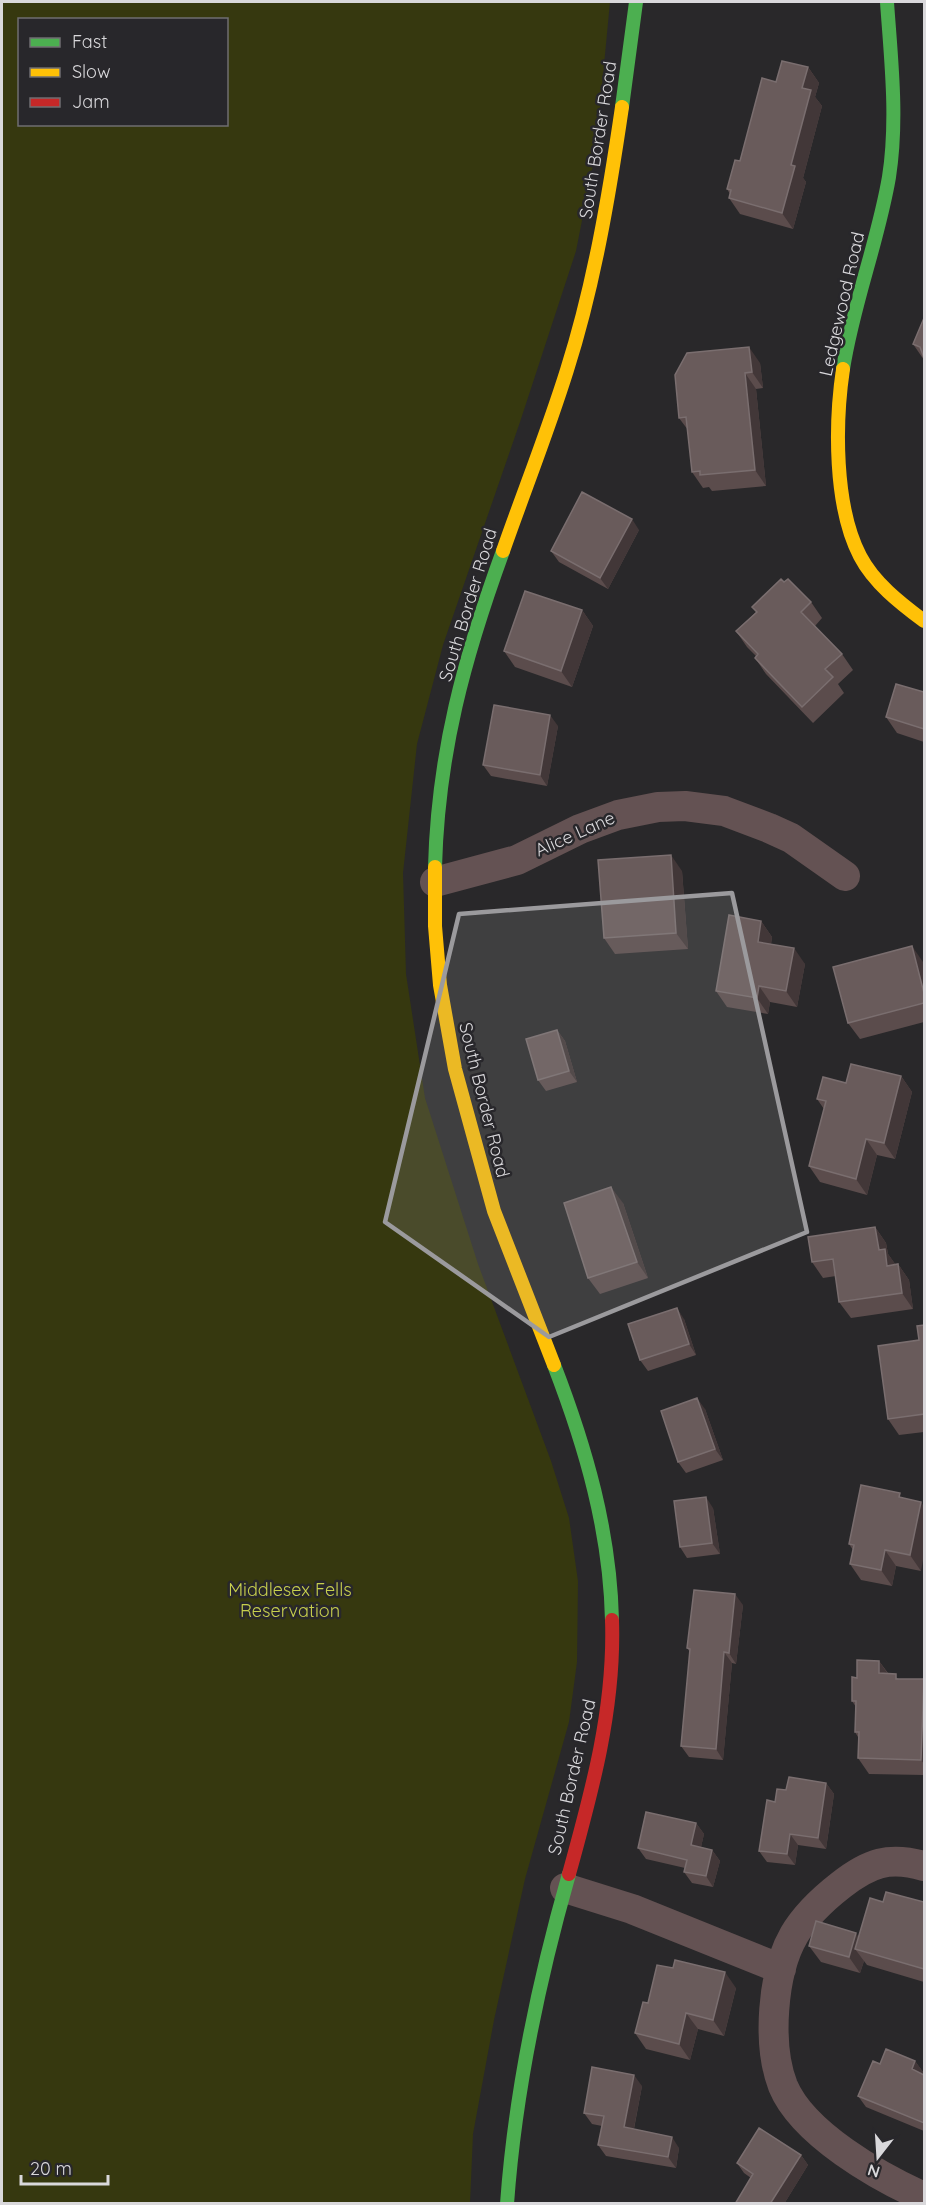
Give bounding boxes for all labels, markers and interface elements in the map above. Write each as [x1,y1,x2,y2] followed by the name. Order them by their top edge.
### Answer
[18,18,228,126] legend
[72,30,107,53] text: Fast
[72,60,110,83] text: Slow
[574,60,621,220] street label: South Border Road
[72,90,110,113] text: Jam
[814,229,869,378] street label: Ledgewood Road
[433,525,502,684] street label: South Border Road
[531,806,618,861] street label: Alice Lane
[454,1020,515,1180] street label: South Border Road
[228,1578,352,1622] park label: Middlesex Fells Reservation
[542,1697,601,1857] street label: South Border Road
[848,2127,908,2187] north arrow
[21,2148,108,2186] scale bar
[30,2157,72,2180] text: 20 m
[865,2160,882,2183] text: N

